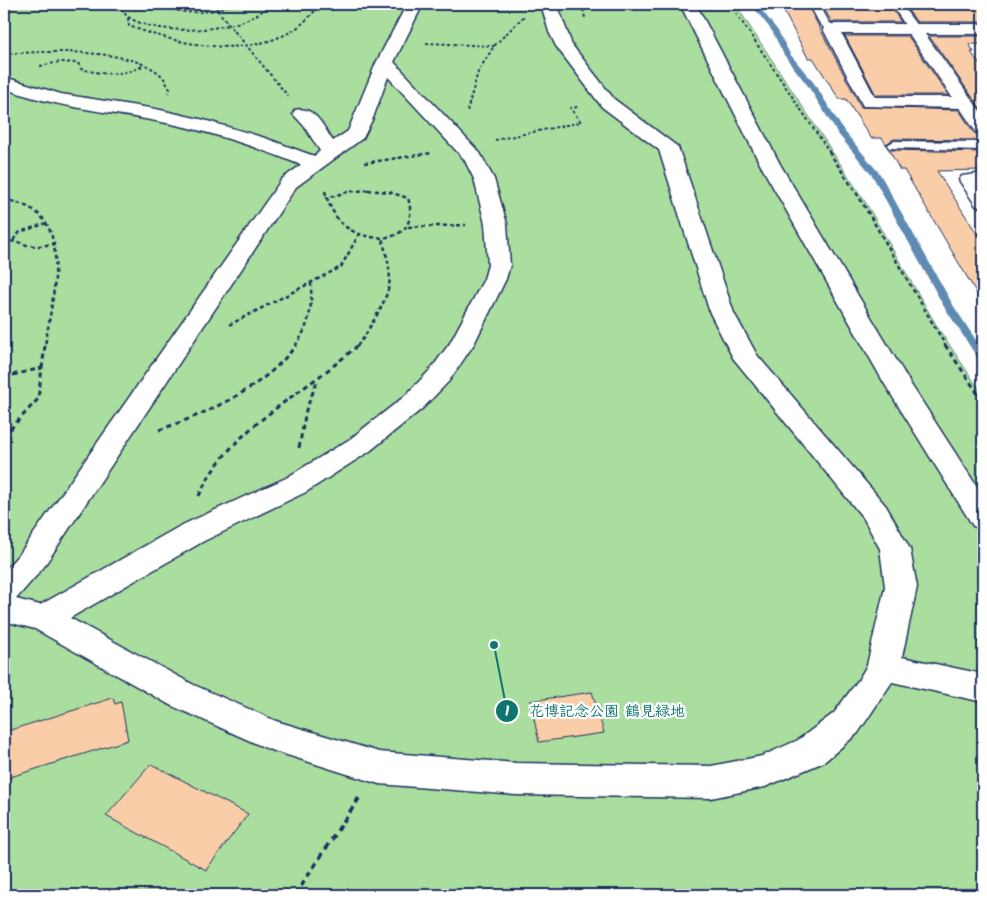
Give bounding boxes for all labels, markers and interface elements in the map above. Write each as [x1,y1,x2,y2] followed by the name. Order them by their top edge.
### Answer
[494,696,695,726] callout: 花博記念公園 鶴見緑地
[505,700,510,724] text: 1
[529,700,685,724] text: 花博記念公園 鶴見緑地

